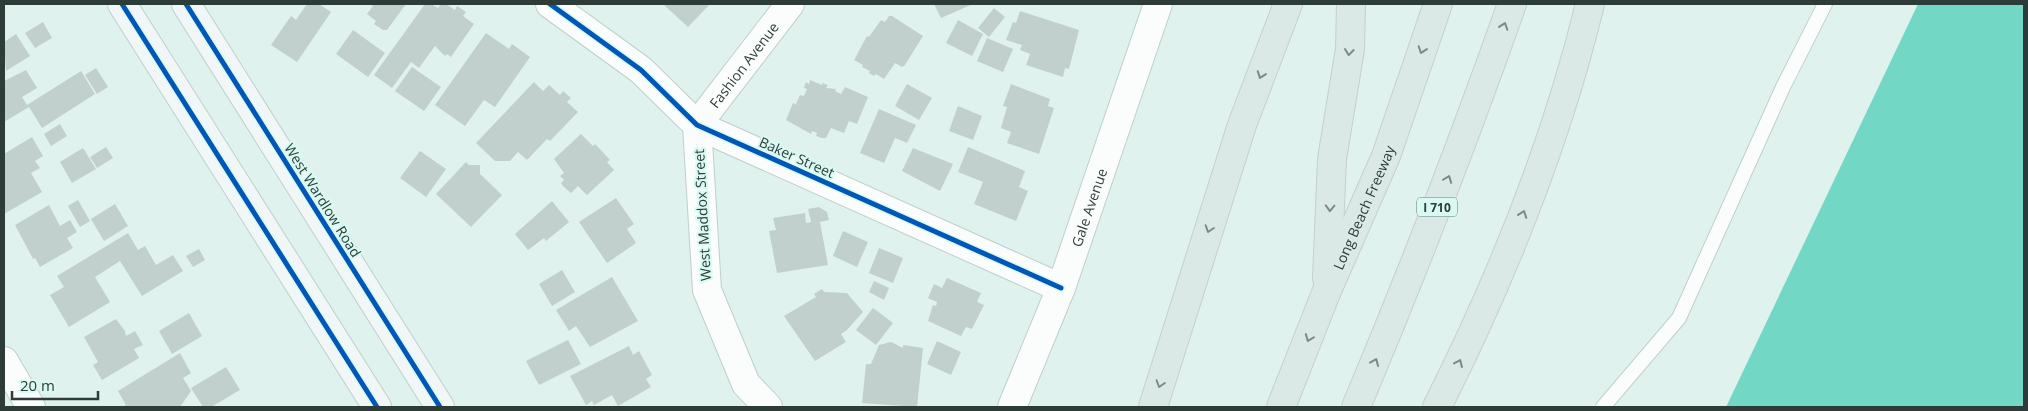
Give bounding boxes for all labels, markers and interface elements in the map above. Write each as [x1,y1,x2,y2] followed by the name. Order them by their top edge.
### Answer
[704,18,782,111] street label: Fashion Avenue
[1498,22,1508,31] one-way arrow
[1418,45,1428,54] one-way arrow
[1344,49,1355,57] one-way arrow
[1257,70,1267,79] one-way arrow
[756,132,838,182] street label: Baker Street
[280,139,366,261] street label: West Wardlow Road
[1328,142,1399,272] street label: Long Beach Freeway
[689,149,715,281] street label: West Maddox Street
[1066,165,1111,249] street label: Gale Avenue
[1442,175,1452,184] one-way arrow
[1417,198,1457,216] road number: I 710
[1324,204,1335,212] one-way arrow
[1517,211,1527,219] one-way arrow
[1205,224,1215,233] one-way arrow
[1304,333,1315,342] one-way arrow
[1369,358,1379,367] one-way arrow
[1452,359,1463,368] one-way arrow
[12,368,99,400] scale bar
[20,375,55,395] text: 20 m
[1156,379,1166,387] one-way arrow

